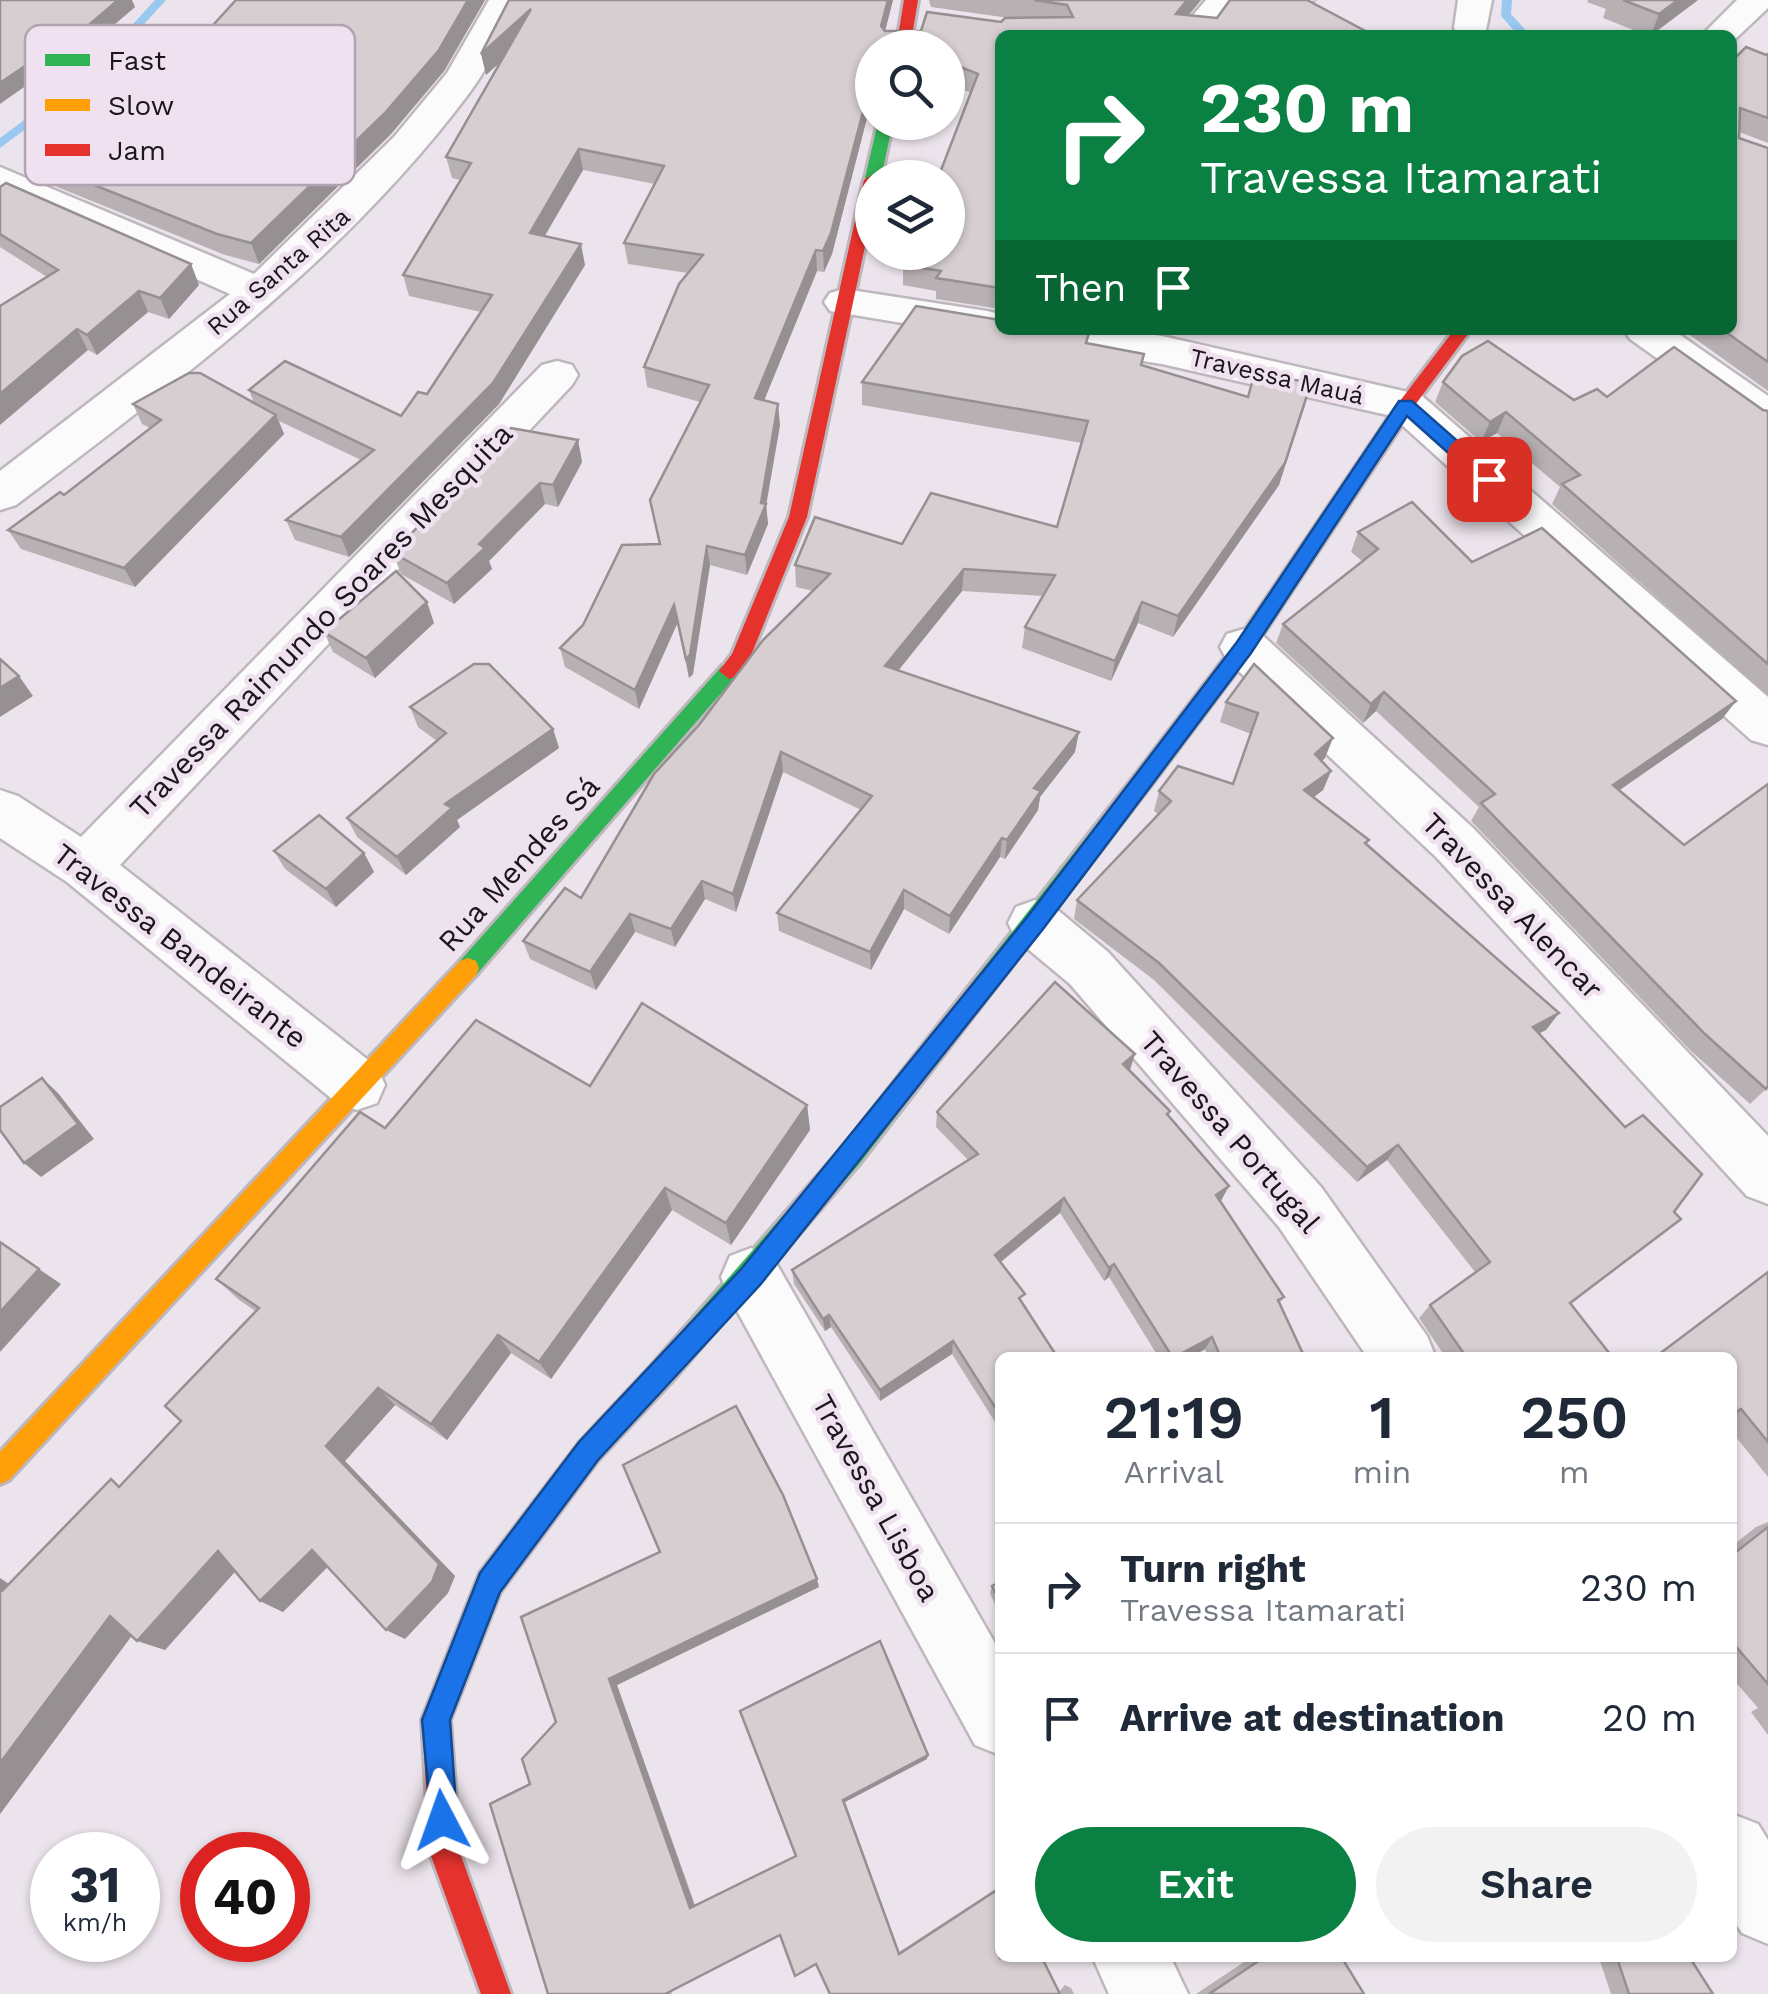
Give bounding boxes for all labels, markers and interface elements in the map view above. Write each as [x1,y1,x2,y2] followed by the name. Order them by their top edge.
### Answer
[25,25,355,185] legend
[855,30,965,270] map controls
[855,30,965,140] button: search
[108,44,166,77] text: Fast
[1200,67,1414,149] text: 230 m
[1035,70,1165,200] icon: right
[108,89,174,122] text: Slow
[108,134,166,167] text: Jam
[1200,151,1602,204] text: Travessa Itamarati
[855,160,965,270] button: layers
[201,202,356,341] street label: Rua Santa Rita
[1146,260,1201,315] icon: arrive
[1035,266,1126,310] text: Then
[1187,342,1367,411] street label: Travessa Mauá
[122,416,519,825] street label: Travessa Raimundo Soares Mesquita
[1447,437,1532,522] pin
[1462,452,1517,507] icon: arrive
[431,769,607,959] street label: Rua Mendes Sá
[1415,805,1610,1006] street label: Travessa Alencar
[47,836,314,1055] street label: Travessa Bandeirante
[1133,1024,1328,1240] street label: Travessa Portugal
[1104,1382,1244,1453] text: 21:19
[1369,1382,1394,1453] text: 1
[1520,1382,1628,1453] text: 250
[805,1388,948,1607] street label: Travessa Lisboa
[1124,1453,1224,1491] text: Arrival
[1353,1453,1411,1491] text: min
[1559,1453,1589,1491] text: m
[1120,1547,1306,1591] text: Turn right
[1035,1561,1090,1616] icon: right
[1580,1566,1697,1610] text: 230 m
[1120,1591,1406,1629] text: Travessa Itamarati
[1035,1691,1090,1746] icon: arrive
[1120,1696,1505,1740] text: Arrive at destination
[1602,1696,1697,1740] text: 20 m
[390,1768,494,1872] position arrow
[1035,1827,1356,1942] button: Exit
[1376,1827,1697,1942] button: Share
[180,1832,310,1962] speed limit sign: 40
[69,1855,121,1914] text: 31
[63,1908,127,1937] text: km/h

